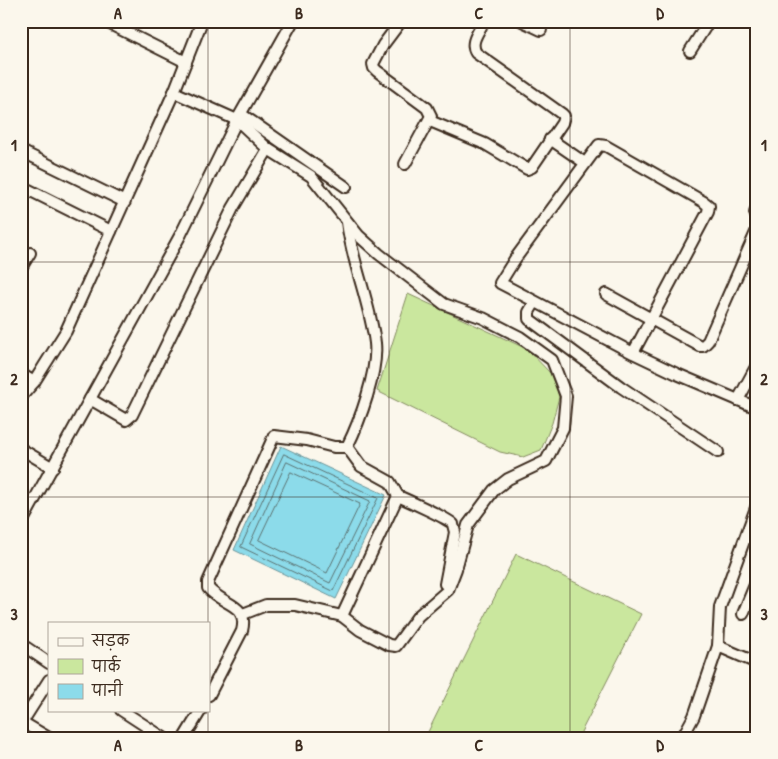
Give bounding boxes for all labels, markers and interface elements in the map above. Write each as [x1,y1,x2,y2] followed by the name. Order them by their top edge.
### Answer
[114,2,122,24] text: A
[295,2,303,24] text: B
[475,2,484,24] text: C
[656,2,664,24] text: D
[11,134,17,156] text: 1
[761,134,767,156] text: 1
[10,368,18,390] text: 2
[760,368,768,390] text: 2
[10,603,18,625] text: 3
[760,603,768,625] text: 3
[48,622,210,712] legend
[91,630,130,651] text: सड़क
[91,655,122,677] text: पार्क
[91,679,124,701] text: पानी
[114,734,122,756] text: A
[295,734,303,756] text: B
[475,734,484,756] text: C
[656,734,664,756] text: D

